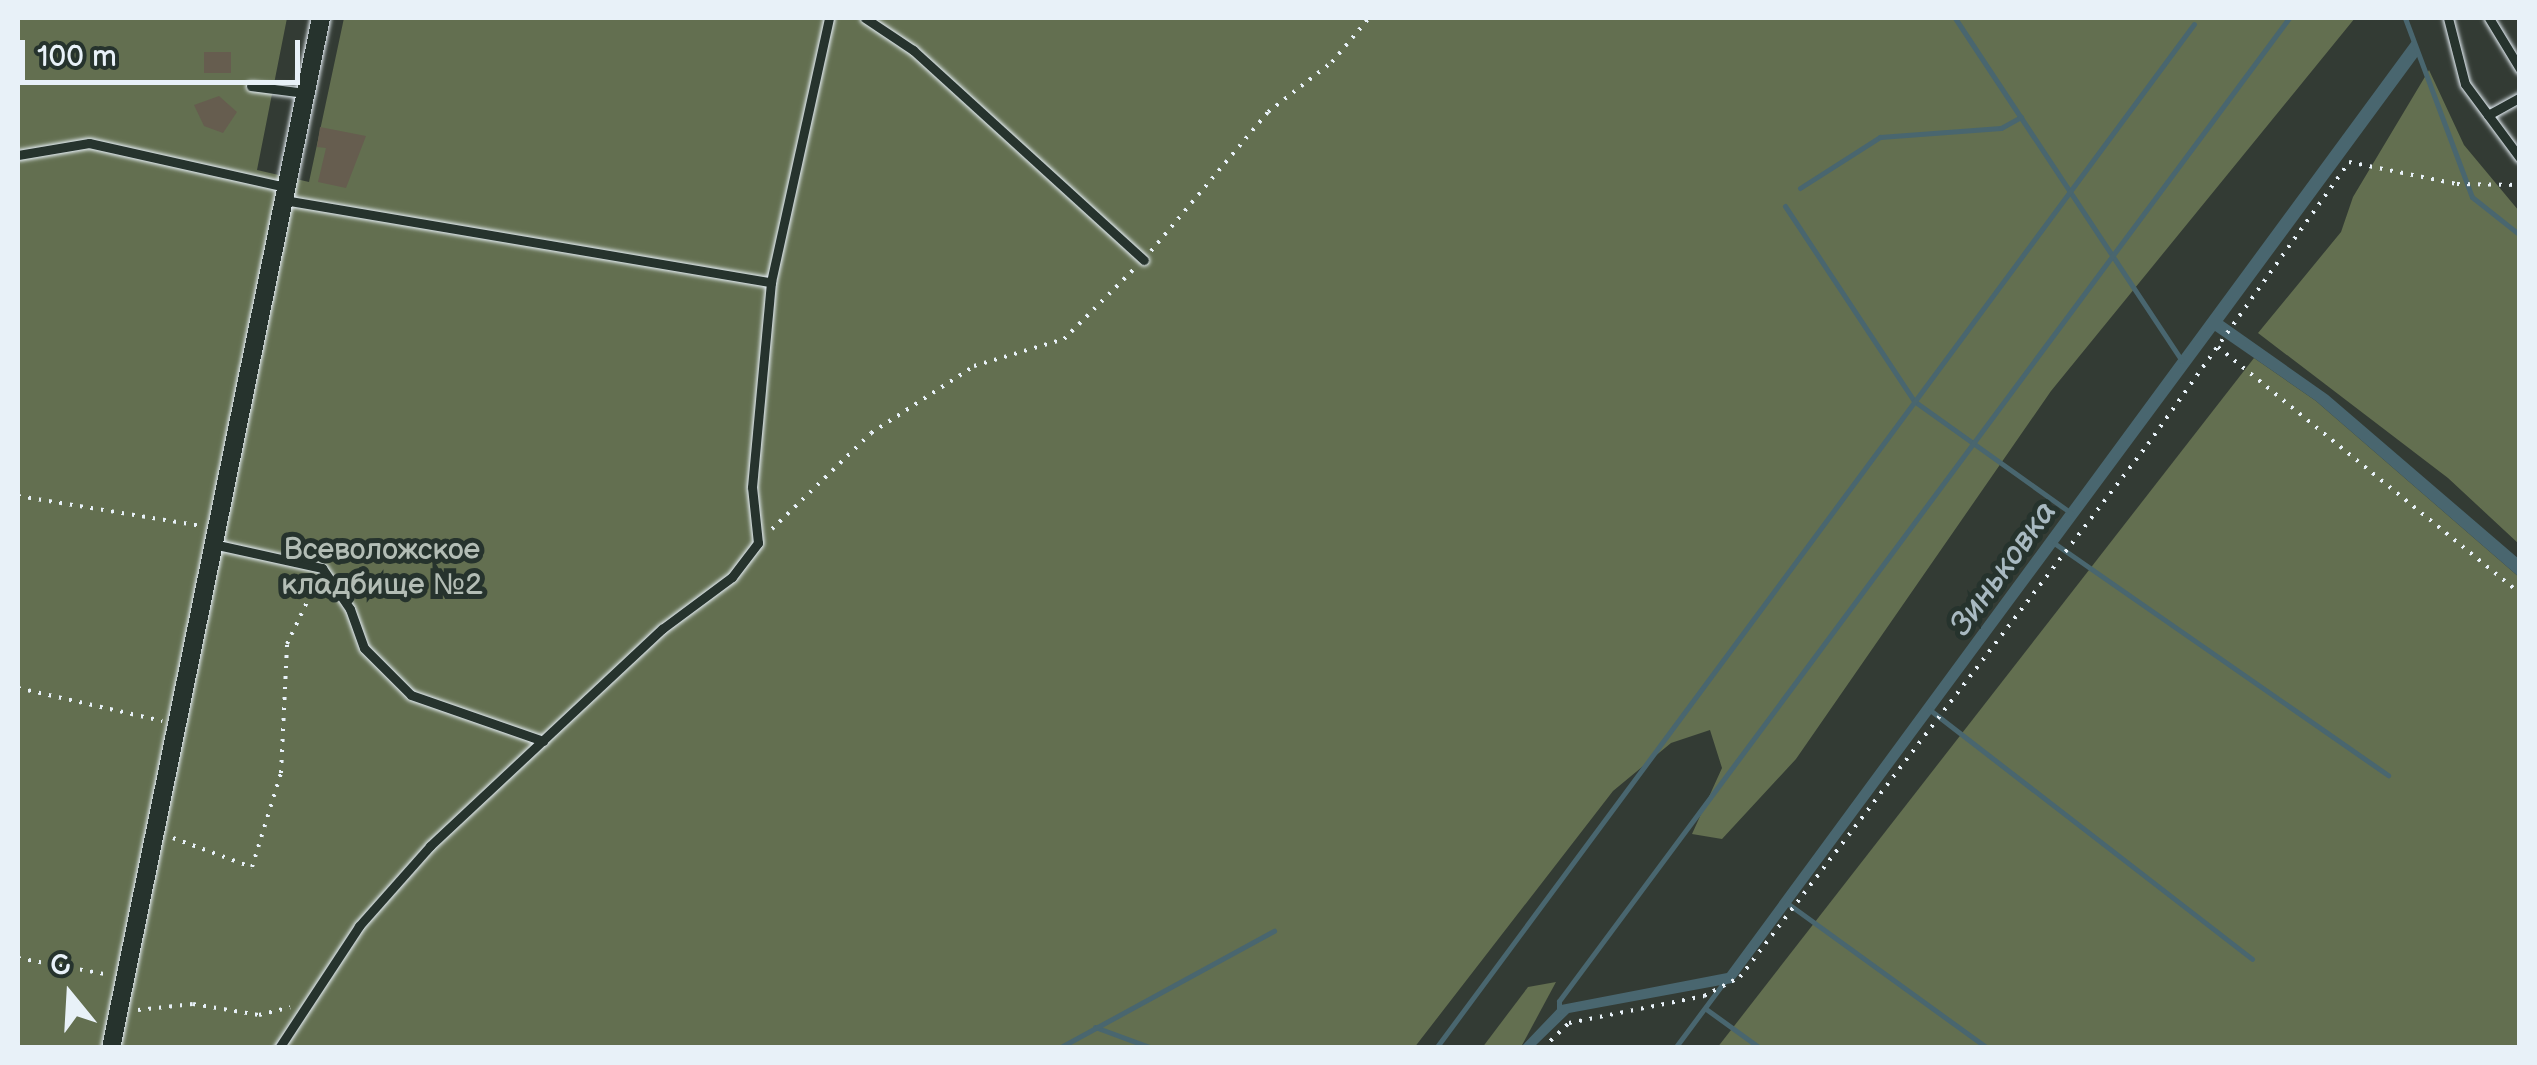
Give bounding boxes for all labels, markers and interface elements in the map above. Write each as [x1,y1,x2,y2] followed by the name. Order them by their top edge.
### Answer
[25,20,305,82] scale bar
[37,39,117,75] text: 100 m
[1942,494,2066,644] water label: Зиньковка
[281,532,483,602] park label: Всеволожское кладбище №2
[20,945,120,1045] north arrow
[46,947,75,985] text: С

